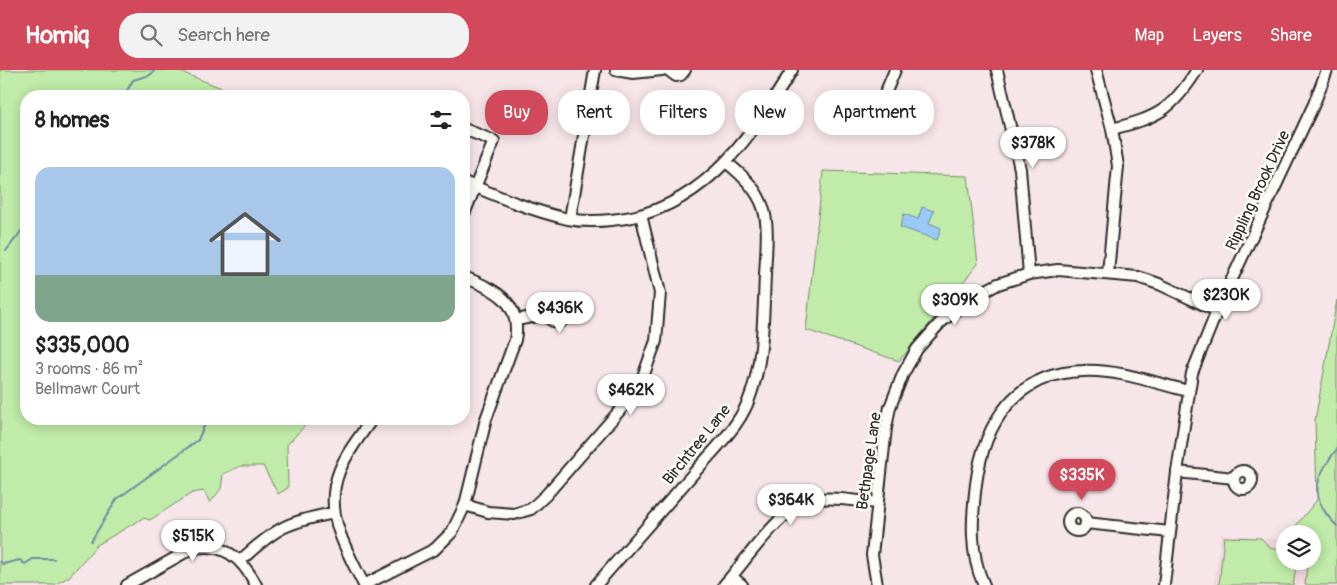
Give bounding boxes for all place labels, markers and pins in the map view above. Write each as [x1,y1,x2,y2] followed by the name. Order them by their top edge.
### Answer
[998,126,1068,169] pin: $378K
[1191,278,1261,321] pin: $230K
[920,284,990,326] pin: $309K
[525,292,595,334] pin: $436K
[596,374,666,416] pin: $462K
[1047,458,1117,501] pin: $335K
[756,484,826,526] pin: $364K
[158,520,228,562] pin: $515K

